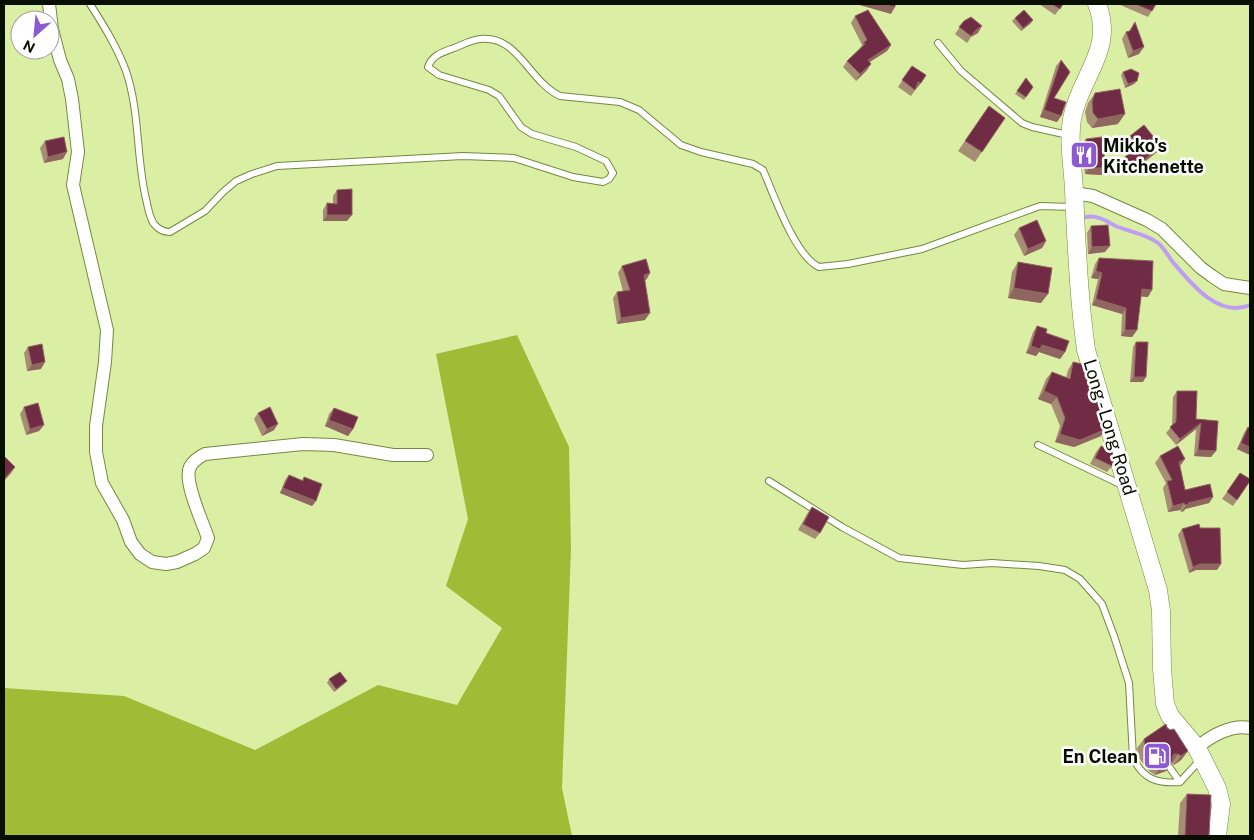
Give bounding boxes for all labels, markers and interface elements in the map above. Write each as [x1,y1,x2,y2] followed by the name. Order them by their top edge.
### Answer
[10,10,60,60] north arrow
[21,37,38,56] text: N
[1103,135,1204,177] place label: Mikko's Kitchenette
[1069,140,1099,170] restaurant icon: Mikko's Kitchenette
[1079,356,1141,498] street label: Long - Long Road
[1142,741,1172,771] fuel station icon: En Clean
[1062,746,1138,767] place label: En Clean

